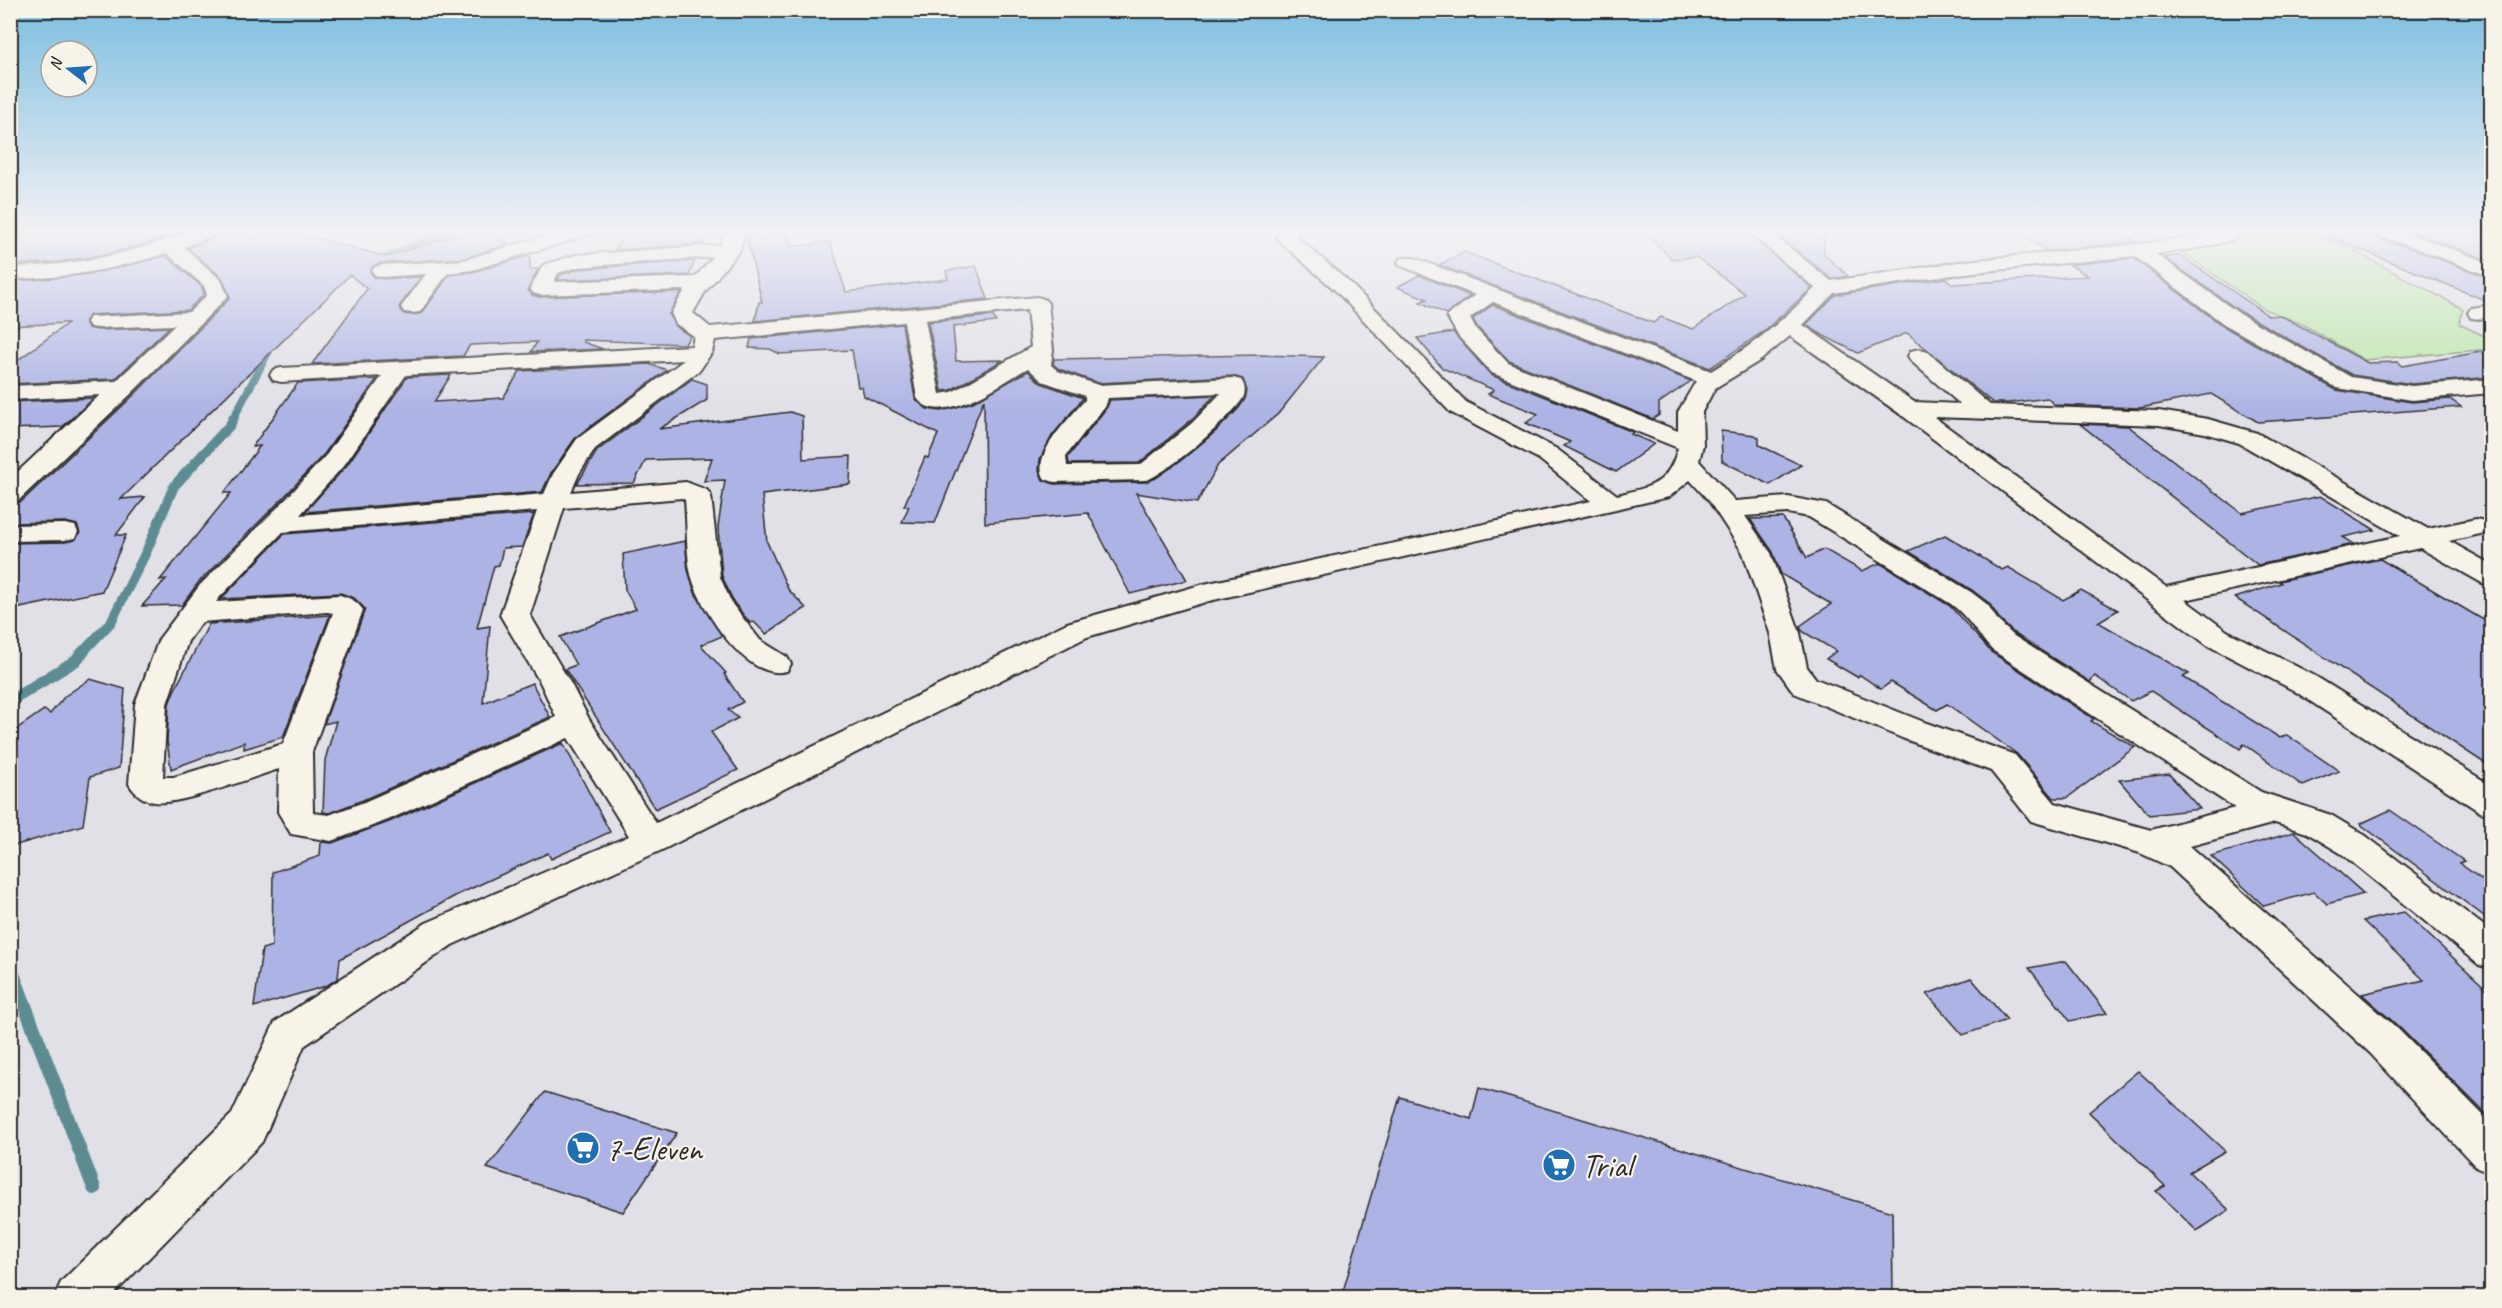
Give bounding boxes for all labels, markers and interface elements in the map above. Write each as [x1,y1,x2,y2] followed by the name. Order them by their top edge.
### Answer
[39,39,99,99] north arrow
[45,54,68,73] text: N
[606,1128,704,1170] place label: 7-Eleven
[565,1130,601,1166] supermarket icon: 7-Eleven
[1582,1145,1637,1187] place label: Trial
[1541,1147,1577,1183] supermarket icon: Trial

